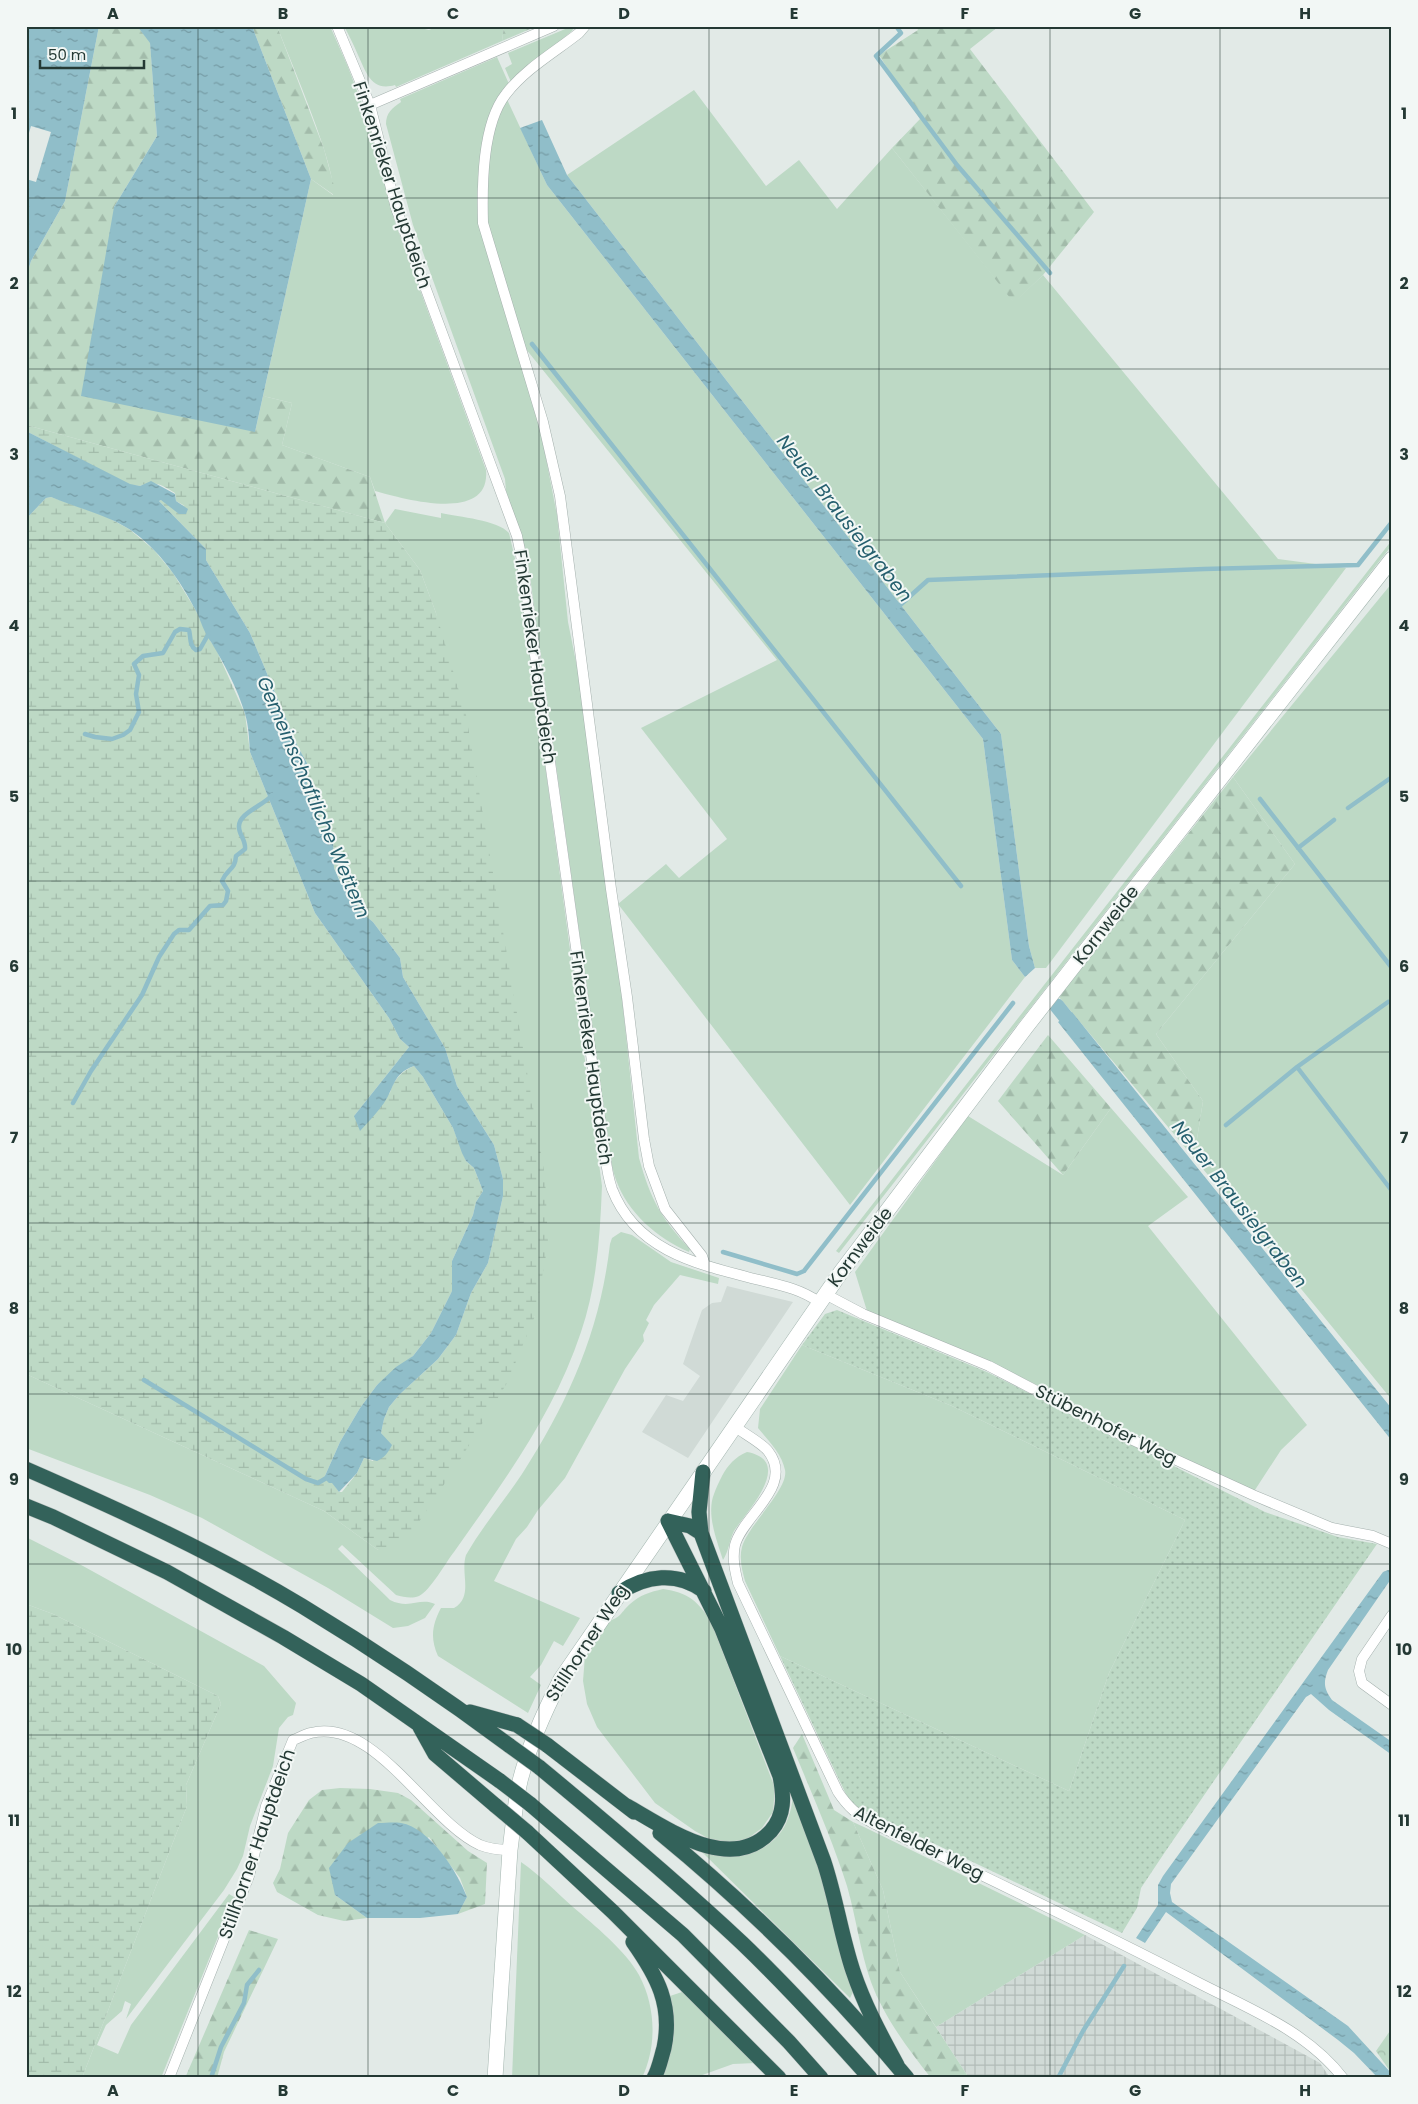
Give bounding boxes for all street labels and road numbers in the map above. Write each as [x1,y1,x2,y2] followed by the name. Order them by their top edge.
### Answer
[347,78,438,292] street label: Finkenrieker Hauptdeich
[508,548,563,766] street label: Finkenrieker Hauptdeich
[1067,880,1144,970] street label: Kornweide
[564,949,619,1167] street label: Finkenrieker Hauptdeich
[821,1202,898,1292] street label: Kornweide
[1031,1378,1181,1471] street label: Stübenhofer Weg
[539,1579,634,1706] street label: Stillhorner Weg
[212,1745,301,1942] street label: Stillhorner Hauptdeich
[850,1799,989,1886] street label: Altenfelder Weg

